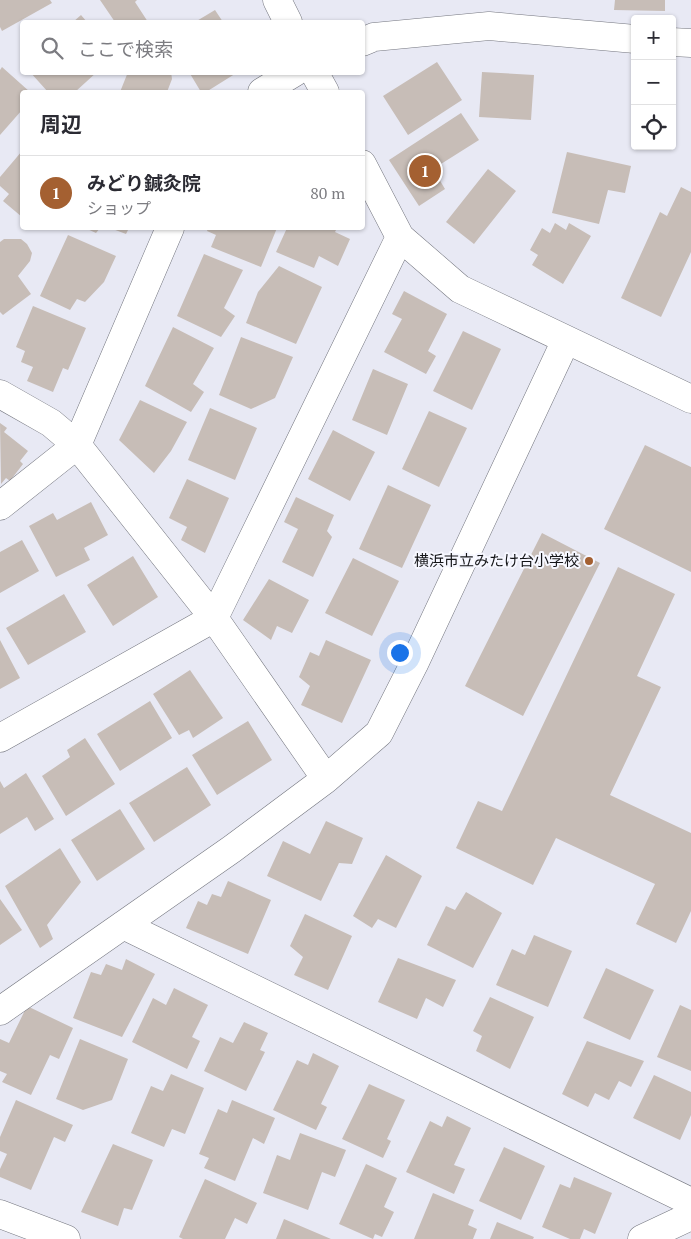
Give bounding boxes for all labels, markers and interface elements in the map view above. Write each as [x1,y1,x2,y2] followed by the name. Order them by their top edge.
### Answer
[631,15,676,150] map controls
[631,15,676,60] button: +
[20,20,365,75] search box
[38,34,66,62] icon: search
[78,36,173,61] text: ここで検索
[631,60,676,105] button: −
[631,105,676,150] button: locate
[40,110,82,138] text: 周辺
[409,152,441,190] pin: 1
[87,170,201,195] text: みどり鍼灸院
[51,182,61,204] text: 1
[310,182,345,204] text: 80 m
[87,197,151,219] text: ショップ
[414,550,579,570] place label: 横浜市立みたけ台小学校
[583,555,595,567] marker: 横浜市立みたけ台小学校
[387,640,413,666] your location

